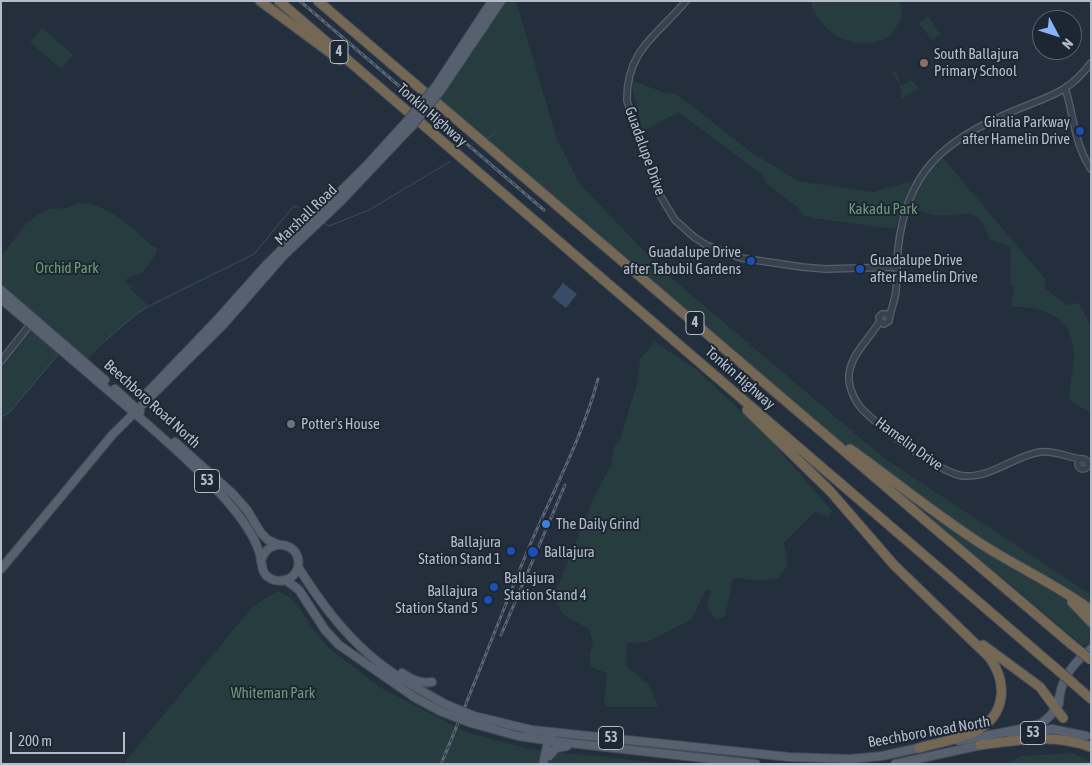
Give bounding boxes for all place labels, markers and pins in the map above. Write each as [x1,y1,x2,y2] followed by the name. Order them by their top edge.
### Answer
[934,45,1019,80] place label: South Ballajura Primary School
[918,57,930,69] marker: South Ballajura Primary School
[962,113,1070,148] place label: Giralia Parkway after Hamelin Drive
[1074,125,1086,137] marker: Giralia Parkway after Hamelin Drive
[623,243,741,278] place label: Guadalupe Drive after Tabubil Gardens
[870,251,978,286] place label: Guadalupe Drive after Hamelin Drive
[745,255,757,267] marker: Guadalupe Drive after Tabubil Gardens
[854,263,866,275] marker: Guadalupe Drive after Hamelin Drive
[301,415,380,433] place label: Potter's House
[285,418,297,430] marker: Potter's House
[556,515,640,533] place label: The Daily Grind
[540,518,552,530] marker: The Daily Grind
[418,533,501,568] place label: Ballajura Station Stand 1
[544,543,595,561] place label: Ballajura
[505,545,517,557] marker: Ballajura Station Stand 1
[526,545,540,559] marker: Ballajura
[504,569,587,604] place label: Ballajura Station Stand 4
[488,581,500,593] marker: Ballajura Station Stand 4
[395,582,478,617] place label: Ballajura Station Stand 5
[482,594,494,606] marker: Ballajura Station Stand 5

